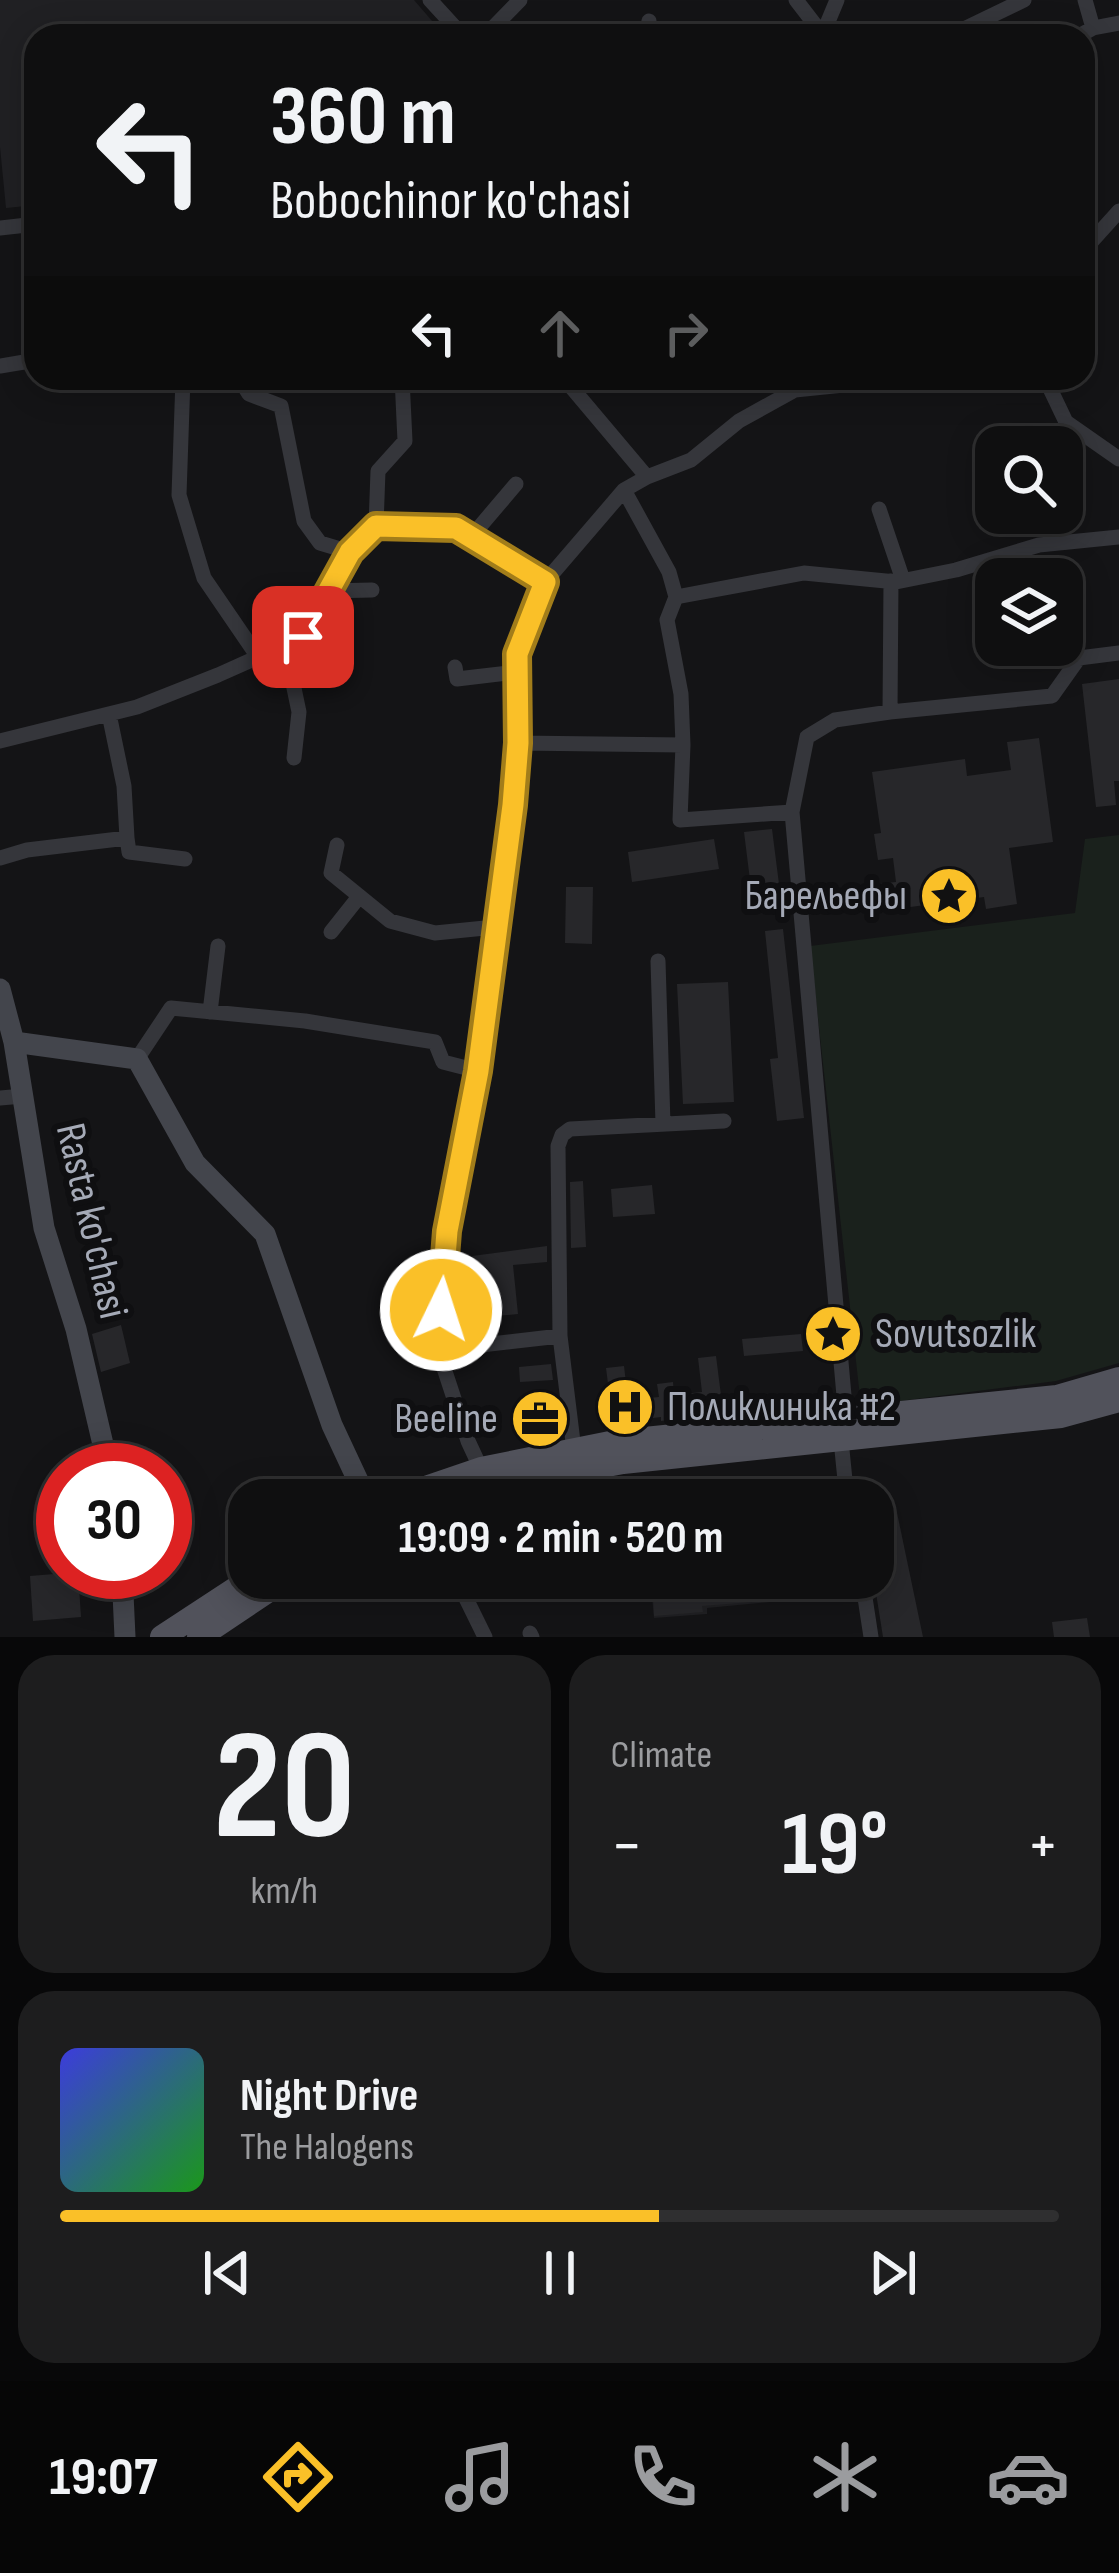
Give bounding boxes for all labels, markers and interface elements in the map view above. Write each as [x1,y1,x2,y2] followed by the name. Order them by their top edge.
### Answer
[270,67,456,168] text: 360 m
[72,72,228,228] icon: left
[270,169,631,234] text: Bobochinor ko'chasi
[401,300,467,366] icon: left
[527,300,593,366] icon: ahead
[653,300,719,366] icon: right
[975,426,1083,666] map controls
[975,426,1083,534] button: search
[975,558,1083,666] button: layers
[252,586,354,688] pin
[270,604,336,670] icon: arrive
[918,865,980,927] place icon: Барельефы
[744,871,907,922] place label: Барельефы
[44,1118,138,1324] street label: Rasta ko'chasi
[378,1247,504,1373] position arrow
[802,1303,864,1365] place icon: Sovutsozlik
[875,1309,1036,1360] place label: Sovutsozlik
[594,1376,656,1438] hospital icon: Поликлиника #2
[667,1382,896,1433] place label: Поликлиника #2
[509,1388,571,1450] office icon: Beeline
[394,1394,498,1445] place label: Beeline
[36,1443,192,1599] speed limit sign: 30
[399,1511,723,1566] text: 19:09 · 2 min · 520 m
[213,1696,356,1883] text: 20
[611,1732,712,1779] text: Climate
[782,1792,888,1900] text: 19°
[611,1807,643,1886] text: −
[1027,1807,1059,1886] text: +
[251,1868,318,1915] text: km/h
[240,2069,418,2124] text: Night Drive
[240,2124,414,2171] text: The Halogens
[194,2240,260,2306] icon: previous
[527,2240,593,2306] icon: pause
[860,2240,926,2306] icon: next
[256,2435,340,2519] icon: directions
[438,2435,522,2519] icon: music
[621,2435,705,2519] icon: phone
[803,2435,887,2519] icon: climate
[986,2435,1070,2519] icon: car
[49,2445,157,2510] text: 19:07

